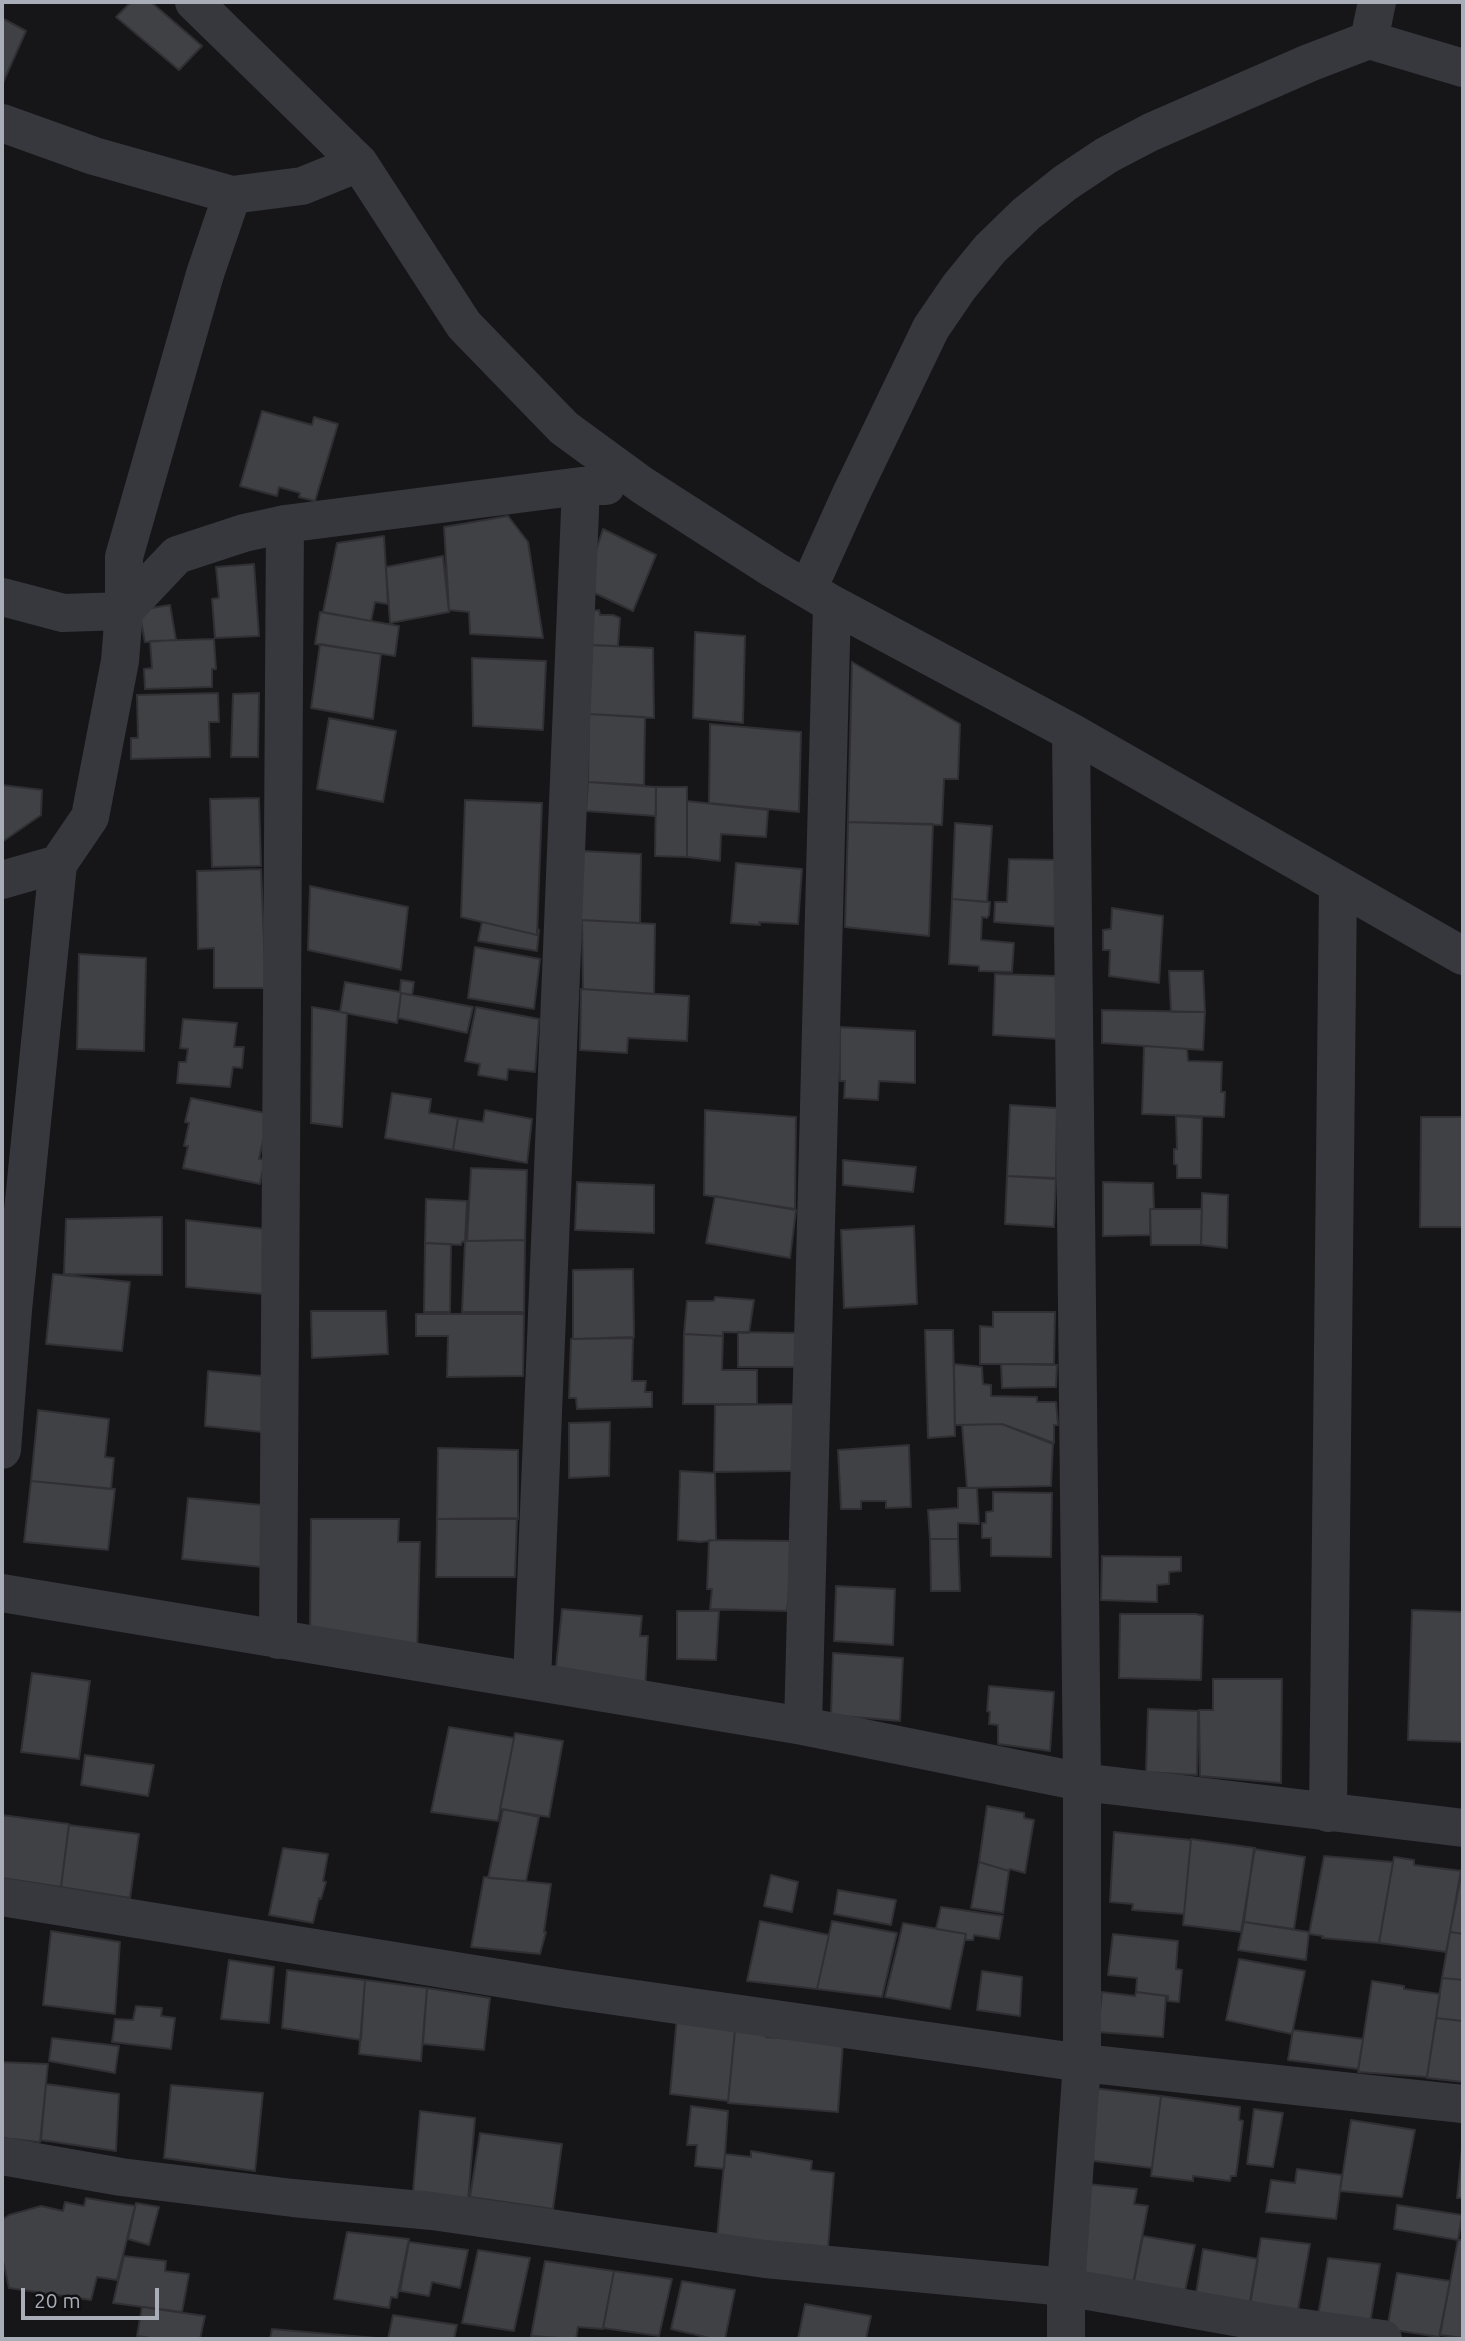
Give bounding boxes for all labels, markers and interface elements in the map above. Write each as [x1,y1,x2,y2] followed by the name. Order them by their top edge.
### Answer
[24,2274,163,2318] scale bar
[34,2288,81,2312] text: 20 m

